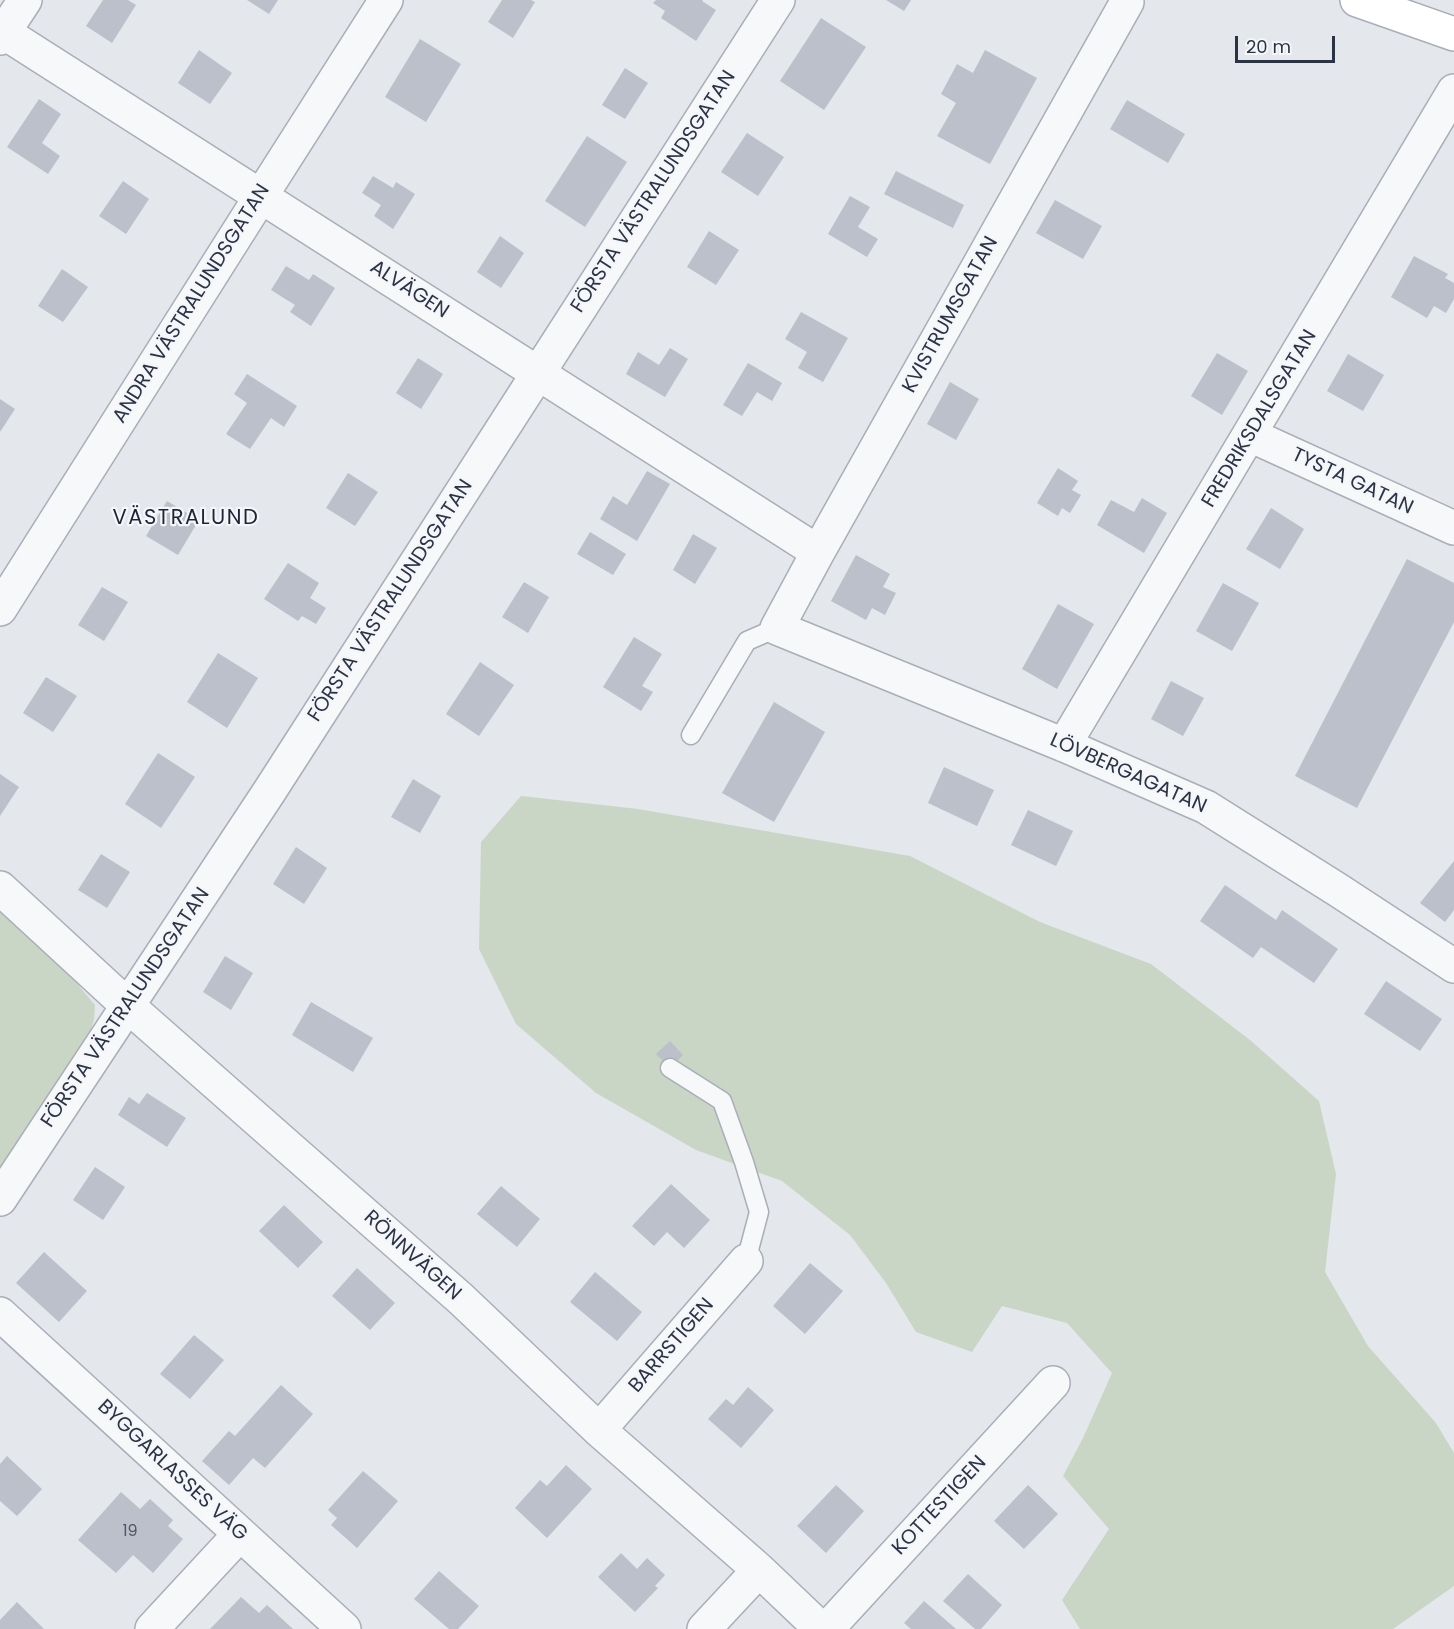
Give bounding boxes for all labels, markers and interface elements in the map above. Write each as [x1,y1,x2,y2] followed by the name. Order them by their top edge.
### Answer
[1238,24,1338,62] scale bar
[1246,34,1291,59] text: 20 m
[567,66,741,318] street label: FÖRSTA VÄSTRALUNDSGATAN
[108,180,276,428] street label: ANDRA VÄSTRALUNDSGATAN
[898,233,1004,397] street label: KVISTRUMSGATAN
[365,256,453,324] street label: ALVÄGEN
[1197,326,1323,512] street label: FREDRIKSDALSGATAN
[1287,443,1417,521] street label: TYSTA GATAN
[304,475,478,727] street label: FÖRSTA VÄSTRALUNDSGATAN
[113,506,259,532] district label: VÄSTRALUND
[1046,729,1210,819] street label: LÖVBERGAGATAN
[37,884,215,1132] street label: FÖRSTA VÄSTRALUNDSGATAN
[358,1206,466,1306] street label: RÖNNVÄGEN
[624,1294,720,1398] street label: BARRSTIGEN
[92,1395,252,1547] street label: BYGGARLASSES VÄG
[888,1451,992,1561] street label: KOTTESTIGEN
[122,1522,138,1542] house number: 19

